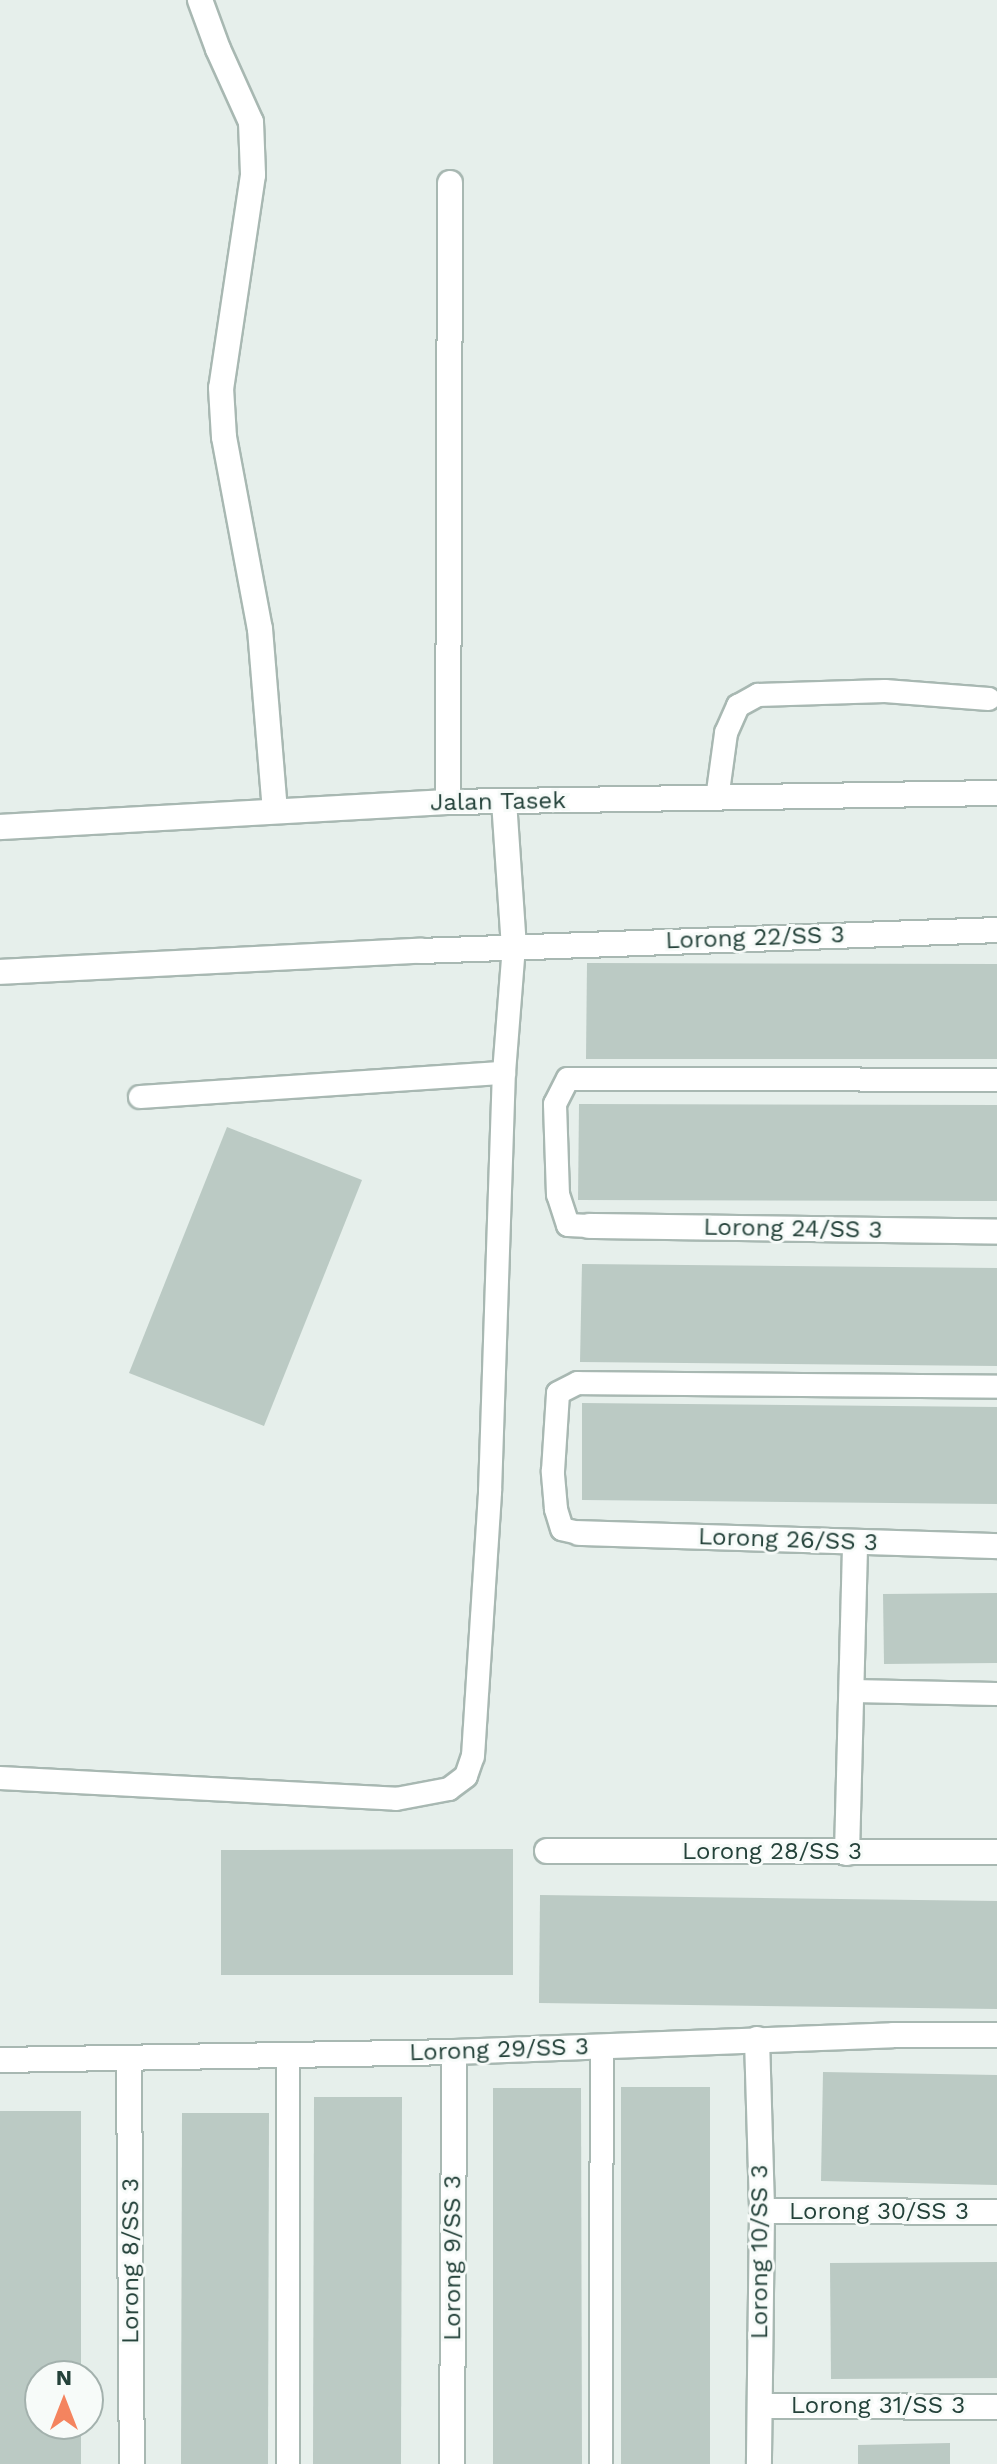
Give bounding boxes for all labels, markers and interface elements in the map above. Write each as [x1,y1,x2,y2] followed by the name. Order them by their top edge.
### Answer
[430,786,566,818] street label: Jalan Tasek
[665,920,845,956] street label: Lorong 22/SS 3
[703,1213,883,1245] street label: Lorong 24/SS 3
[698,1522,878,1558] street label: Lorong 26/SS 3
[682,1838,862,1866] street label: Lorong 28/SS 3
[409,2032,589,2068] street label: Lorong 29/SS 3
[746,2164,774,2340] street label: Lorong 10/SS 3
[439,2175,467,2341] street label: Lorong 9/SS 3
[117,2178,145,2344] street label: Lorong 8/SS 3
[789,2198,969,2226] street label: Lorong 30/SS 3
[24,2360,104,2440] north arrow
[56,2365,72,2390] text: N
[791,2392,965,2420] street label: Lorong 31/SS 3

